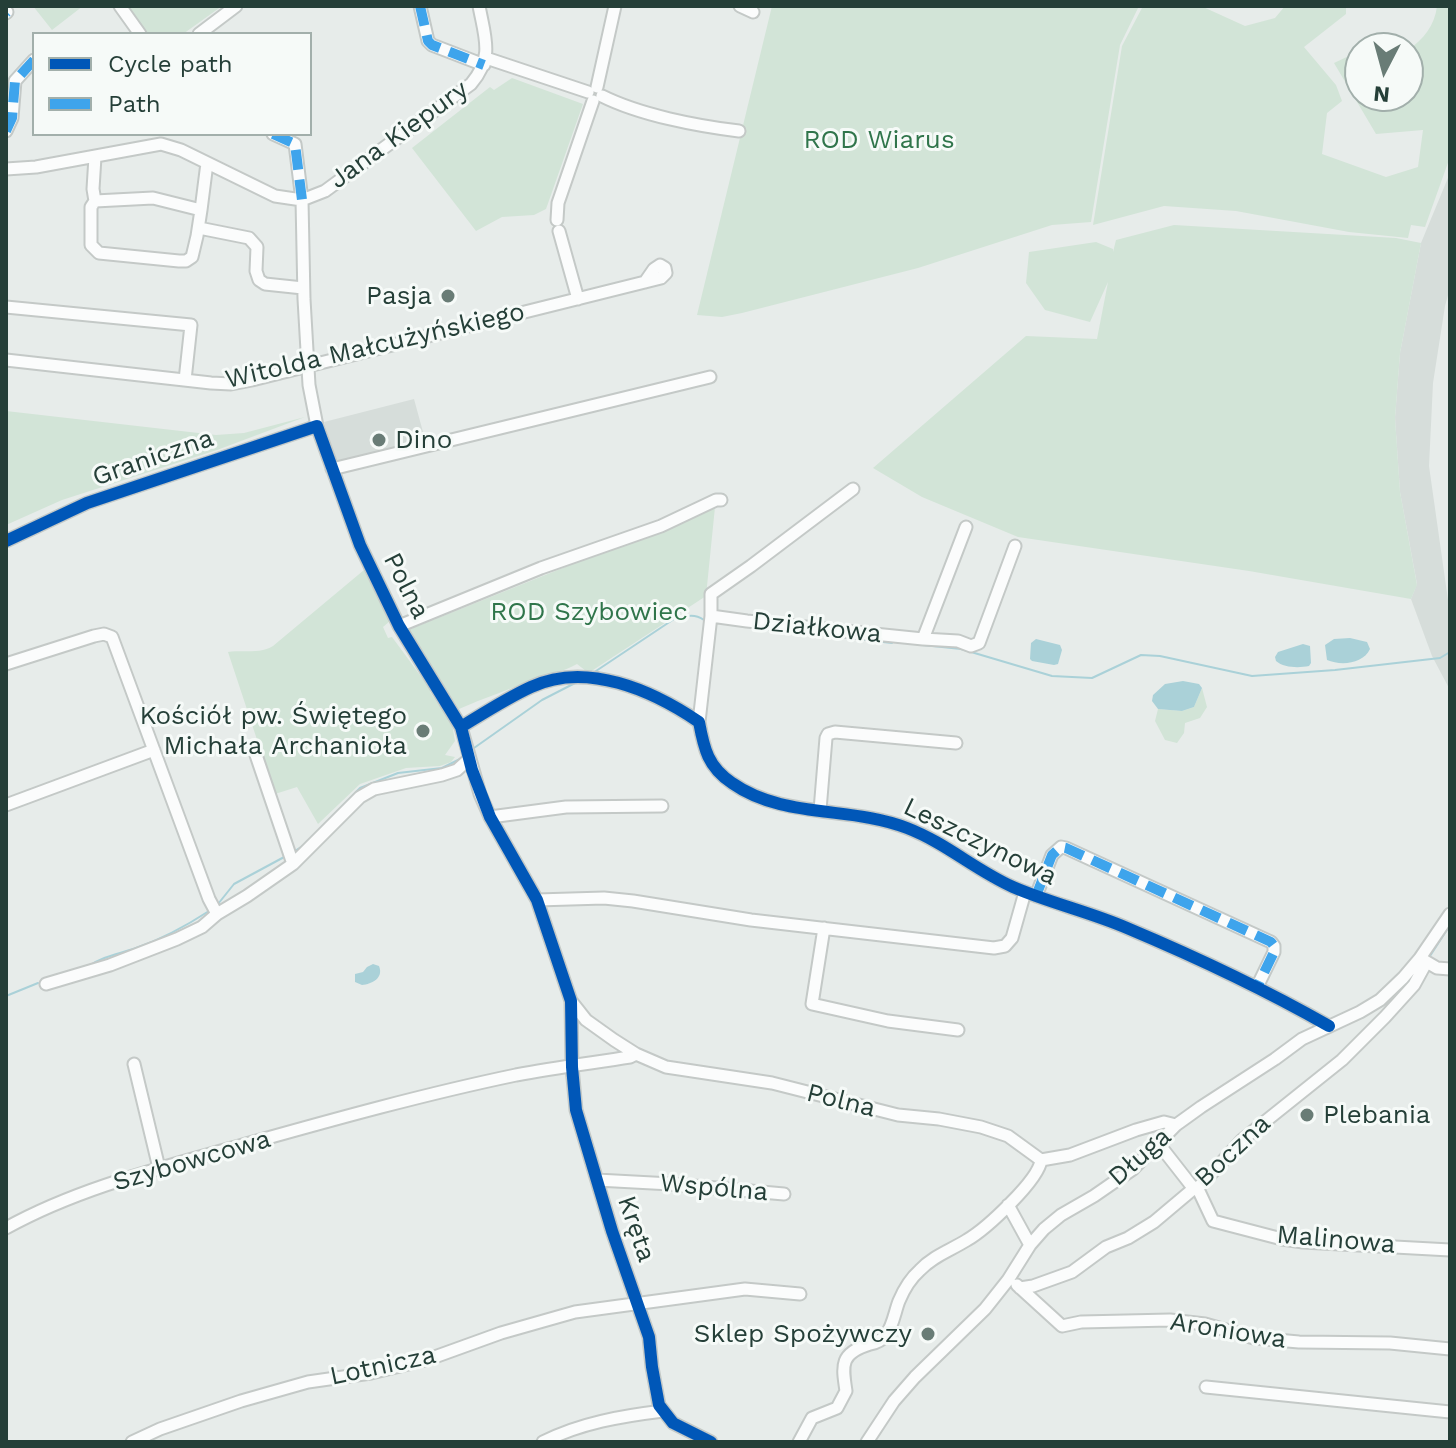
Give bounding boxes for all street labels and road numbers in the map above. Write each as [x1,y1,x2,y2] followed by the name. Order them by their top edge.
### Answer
[323,74,475,196] street label: Jana Kiepury
[222,296,528,396] street label: Witolda Małcużyńskiego
[88,423,218,493] street label: Graniczna
[376,548,436,624] street label: Polna
[751,606,883,650] street label: Działkowa
[898,791,1062,893] street label: Leszczynowa
[803,1077,879,1125] street label: Polna
[1189,1108,1277,1194] street label: Boczna
[1102,1121,1178,1193] street label: Długa
[110,1124,274,1198] street label: Szybowcowa
[659,1168,769,1208] street label: Wspólna
[610,1192,662,1266] street label: Kręta
[1275,1219,1397,1261] street label: Malinowa
[1168,1306,1288,1356] street label: Aroniowa
[327,1340,439,1392] street label: Lotnicza

